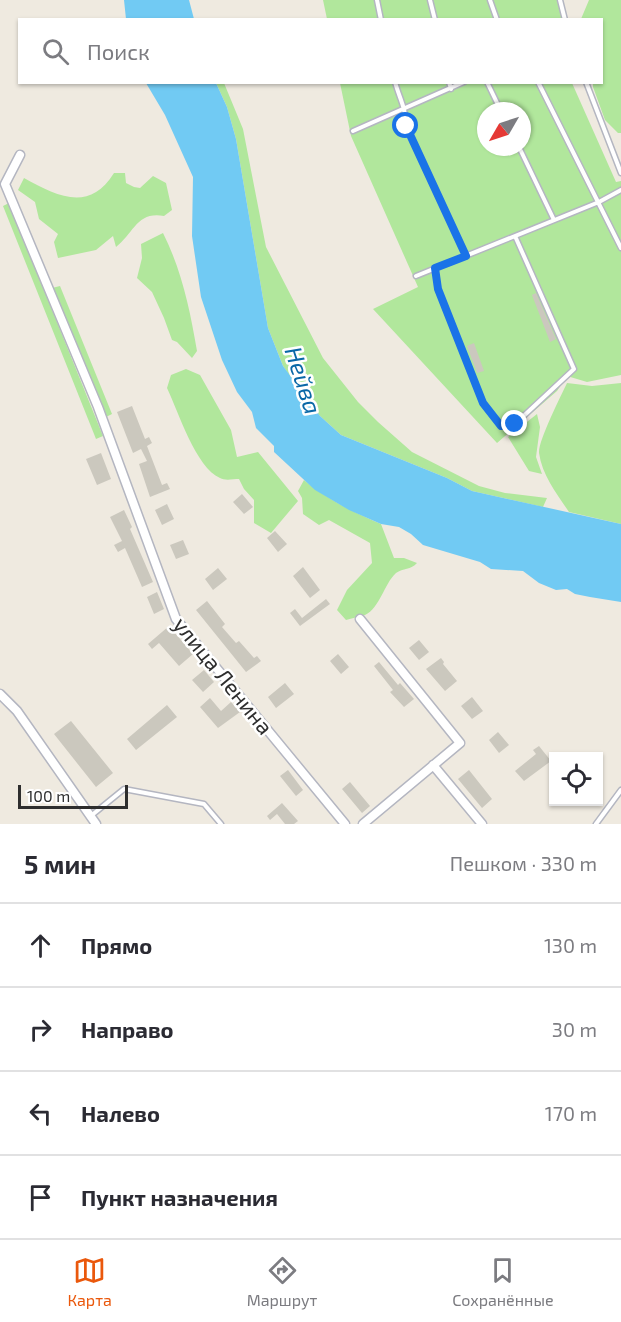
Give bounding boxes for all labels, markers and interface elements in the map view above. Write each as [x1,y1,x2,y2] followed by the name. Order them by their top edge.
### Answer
[18,18,603,84] search box
[39,35,72,68] icon: search
[87,38,150,64] text: Поиск
[477,102,531,156] north arrow
[392,112,418,138] route start
[279,342,329,418] water label: Нейва
[501,410,527,436] route end
[168,611,279,739] street label: улица Ленина
[549,752,603,806] map controls
[549,752,603,806] button: locate
[18,782,128,810] scale bar
[27,786,70,805] text: 100 m
[24,848,96,879] text: 5 мин
[450,851,597,875] text: Пешком · 330 m
[24,929,57,962] icon: ahead
[81,932,152,958] text: Прямо
[544,933,597,957] text: 130 m
[24,1013,57,1046] icon: right
[81,1016,174,1042] text: Направо
[552,1017,597,1041] text: 30 m
[24,1097,57,1130] icon: left
[81,1100,160,1126] text: Налево
[545,1101,597,1125] text: 170 m
[24,1181,57,1214] icon: arrive
[81,1184,278,1210] text: Пункт назначения
[67,1254,112,1309] tab: Карта
[247,1254,317,1309] tab: Маршрут
[452,1254,554,1309] tab: Сохранённые

